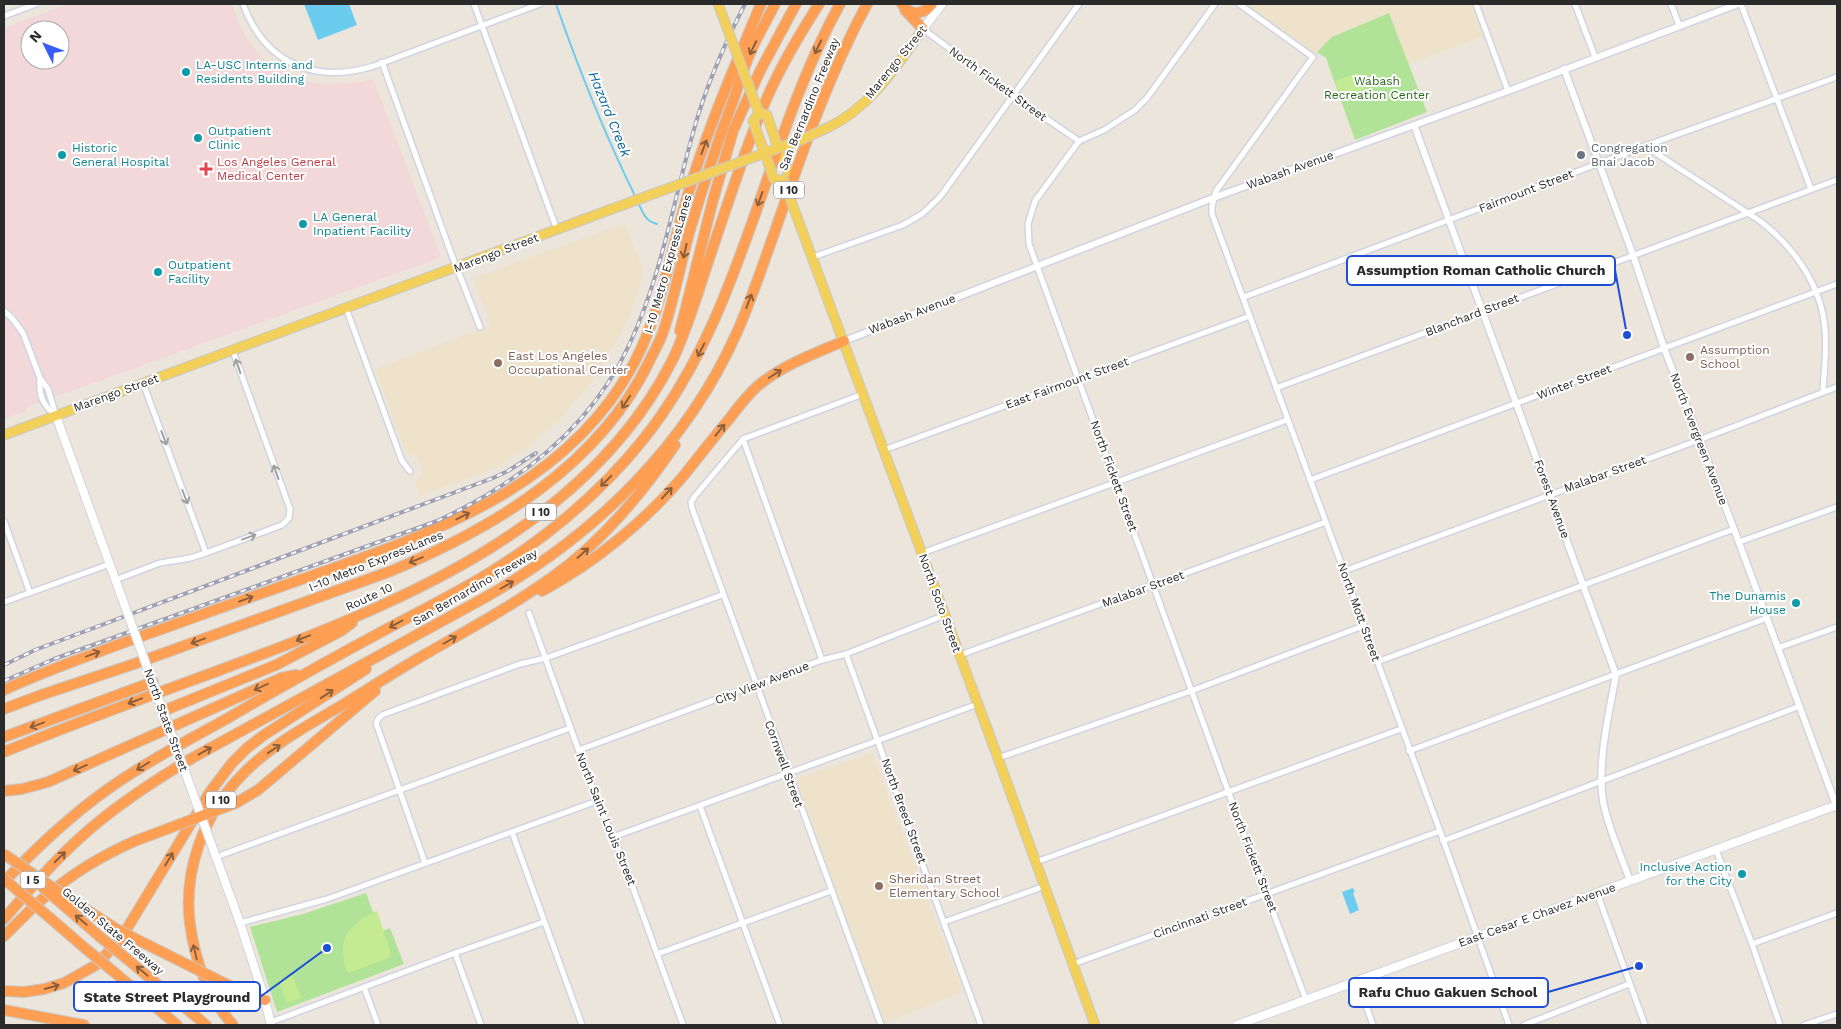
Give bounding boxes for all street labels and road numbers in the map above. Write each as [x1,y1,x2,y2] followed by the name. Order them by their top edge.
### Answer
[862,23,930,101] street label: Marengo Street
[776,35,842,172] street label: San Bernardino Freeway
[947,44,1049,124] street label: North Fickett Street
[1244,148,1336,192] street label: Wabash Avenue
[1477,167,1575,215] street label: Fairmount Street
[774,182,804,198] road number: I 10
[641,193,695,335] street label: I-10 Metro ExpressLanes
[452,230,540,276] street label: Marengo Street
[867,291,958,337] street label: Wabash Avenue
[1423,291,1521,339] street label: Blanchard Street
[1003,354,1131,412] street label: East Fairmount Street
[1535,361,1613,403] street label: Winter Street
[71,371,161,415] street label: Marengo Street
[1667,371,1731,507] street label: North Evergreen Avenue
[1087,419,1141,533] street label: North Fickett Street
[1562,453,1648,495] street label: Malabar Street
[1531,458,1573,540] street label: Forest Avenue
[526,504,556,520] road number: I 10
[307,528,445,594] street label: I-10 Metro ExpressLanes
[410,545,541,628] street label: San Bernardino Freeway
[916,552,964,654] street label: North Soto Street
[1335,561,1383,663] street label: North Mott Street
[1100,568,1186,610] street label: Malabar Street
[343,580,395,614] street label: Route 10
[713,659,811,707] street label: City View Avenue
[141,667,191,773] street label: North State Street
[762,719,806,809] street label: Cornwell Street
[573,750,639,888] street label: North Saint Louis Street
[878,756,930,866] street label: North Breed Street
[206,792,236,808] road number: I 10
[1225,800,1281,914] street label: North Fickett Street
[20,872,46,888] road number: I 5
[1456,880,1618,950] street label: East Cesar E Chavez Avenue
[59,884,167,978] street label: Golden State Freeway
[1151,895,1249,941] street label: Cincinnati Street

